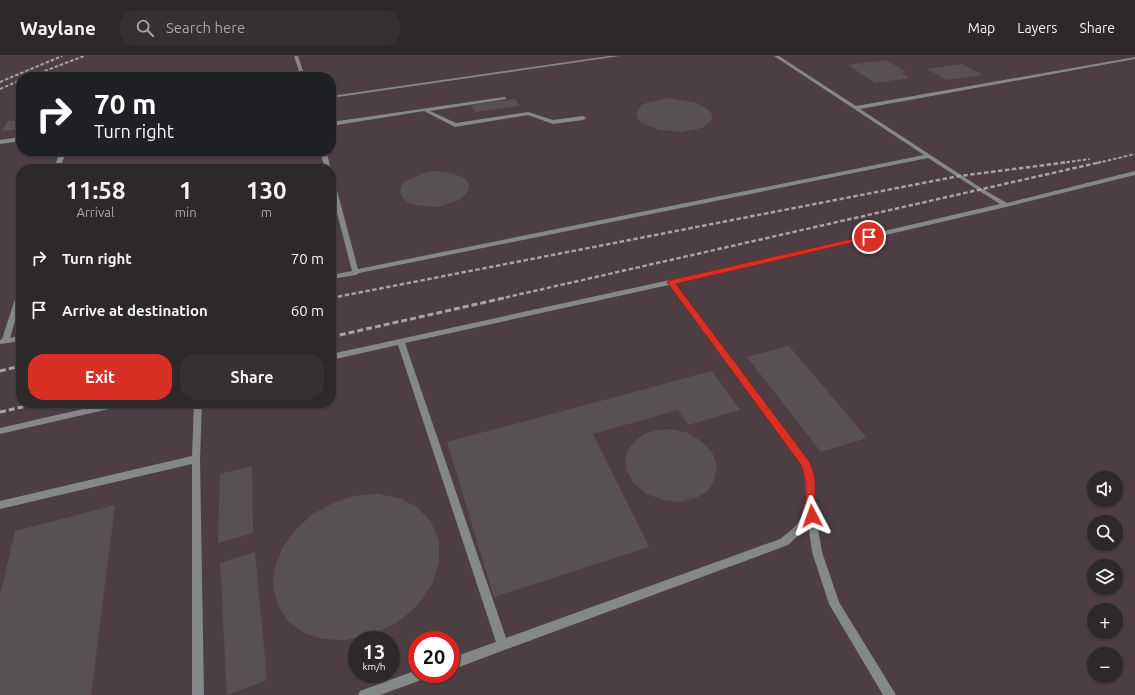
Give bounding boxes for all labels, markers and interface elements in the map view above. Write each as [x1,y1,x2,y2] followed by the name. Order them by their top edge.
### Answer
[120,10,400,46] search box
[20,17,96,39] text: Waylane
[134,17,156,39] icon: search
[166,19,245,36] text: Search here
[968,20,995,36] text: Map
[1017,20,1057,36] text: Layers
[1079,20,1115,36] text: Share
[28,88,80,140] icon: right
[94,88,156,119] text: 70 m
[94,121,174,141] text: Turn right
[65,177,125,204] text: 11:58
[179,177,192,204] text: 1
[246,177,287,204] text: 130
[76,205,114,219] text: Arrival
[175,205,197,219] text: min
[261,205,272,219] text: m
[852,220,886,254] pin
[858,226,880,248] icon: arrive
[28,247,50,269] icon: right
[62,250,132,267] text: Turn right
[291,250,324,267] text: 70 m
[28,299,50,321] icon: arrive
[62,302,208,319] text: Arrive at destination
[291,302,324,319] text: 60 m
[28,354,172,400] button: Exit
[180,354,324,400] button: Share
[1087,471,1123,683] map controls
[1087,471,1123,507] button: sound
[791,495,833,537] position arrow
[1087,515,1123,551] button: search
[1087,559,1123,595] button: layers
[1087,603,1123,639] button: +
[408,631,460,683] speed limit sign: 20
[363,640,385,663] text: 13
[1087,647,1123,683] button: −
[362,661,386,672] text: km/h

